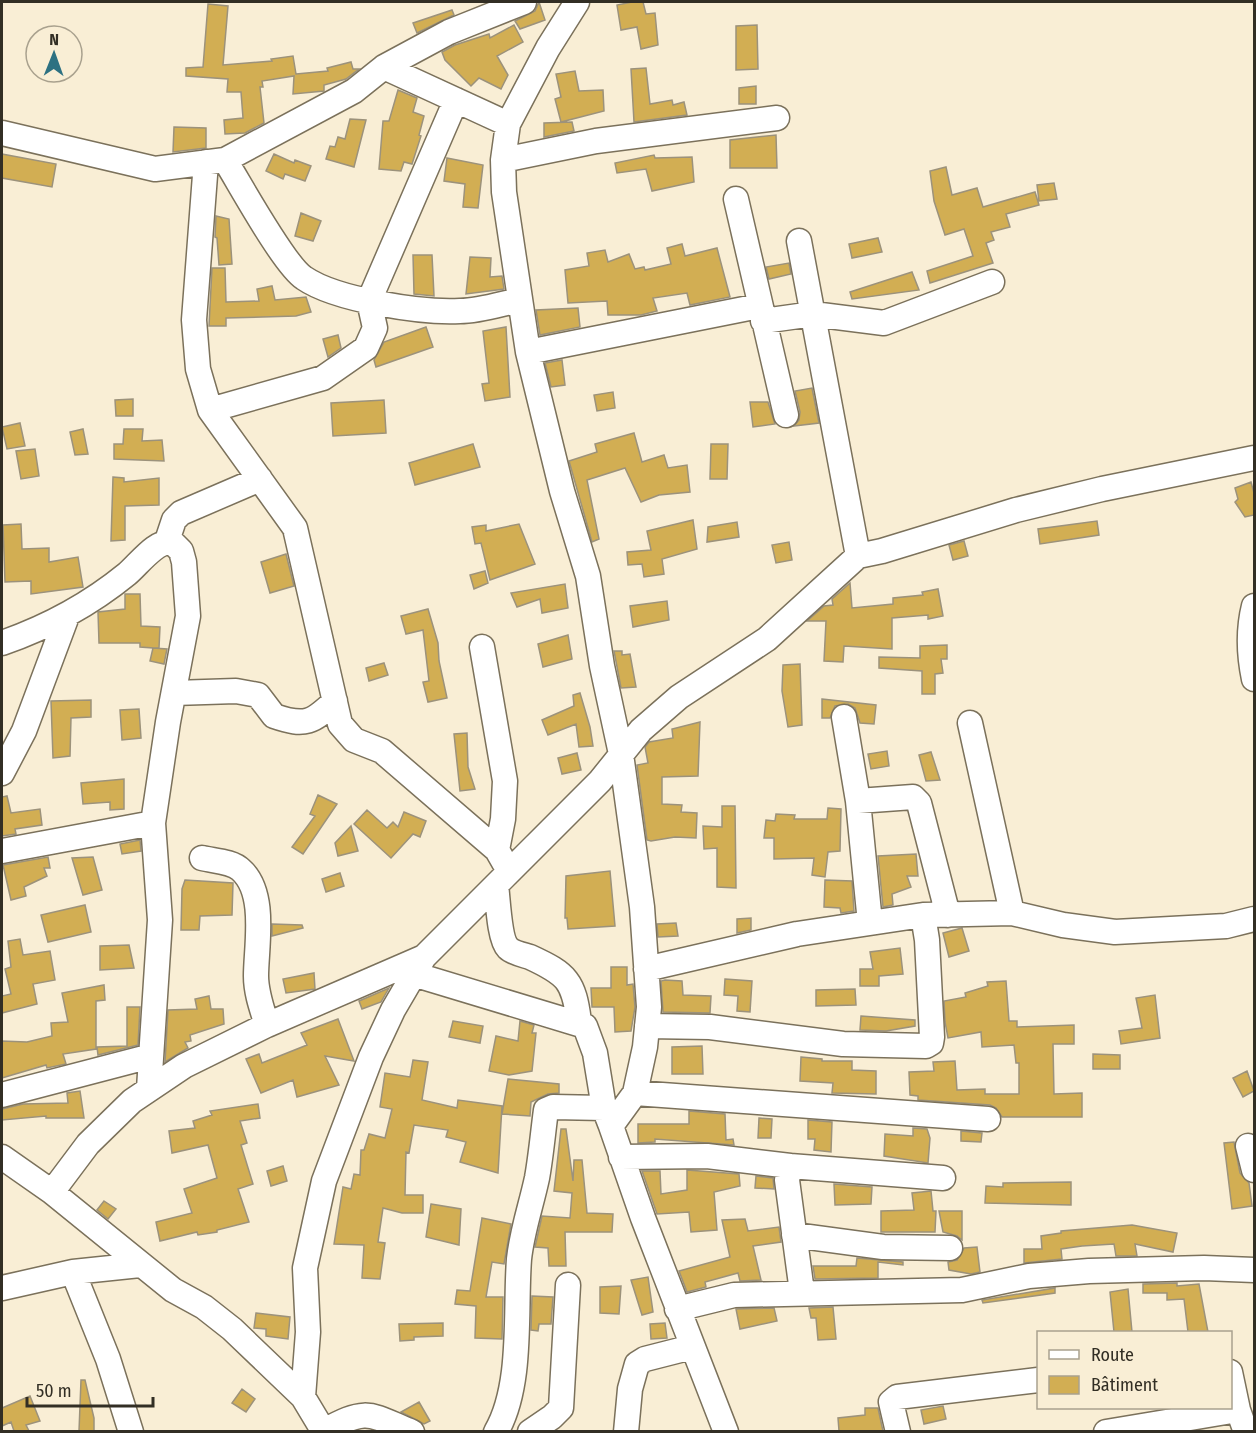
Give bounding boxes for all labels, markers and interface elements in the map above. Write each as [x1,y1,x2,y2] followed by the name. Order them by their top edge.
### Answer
[24,24,84,84] north arrow
[49,30,59,49] text: N
[1037,1331,1232,1409] legend
[1091,1344,1134,1366] text: Route
[27,1370,153,1408] scale bar
[1091,1374,1158,1396] text: Bâtiment
[36,1380,72,1402] text: 50 m

